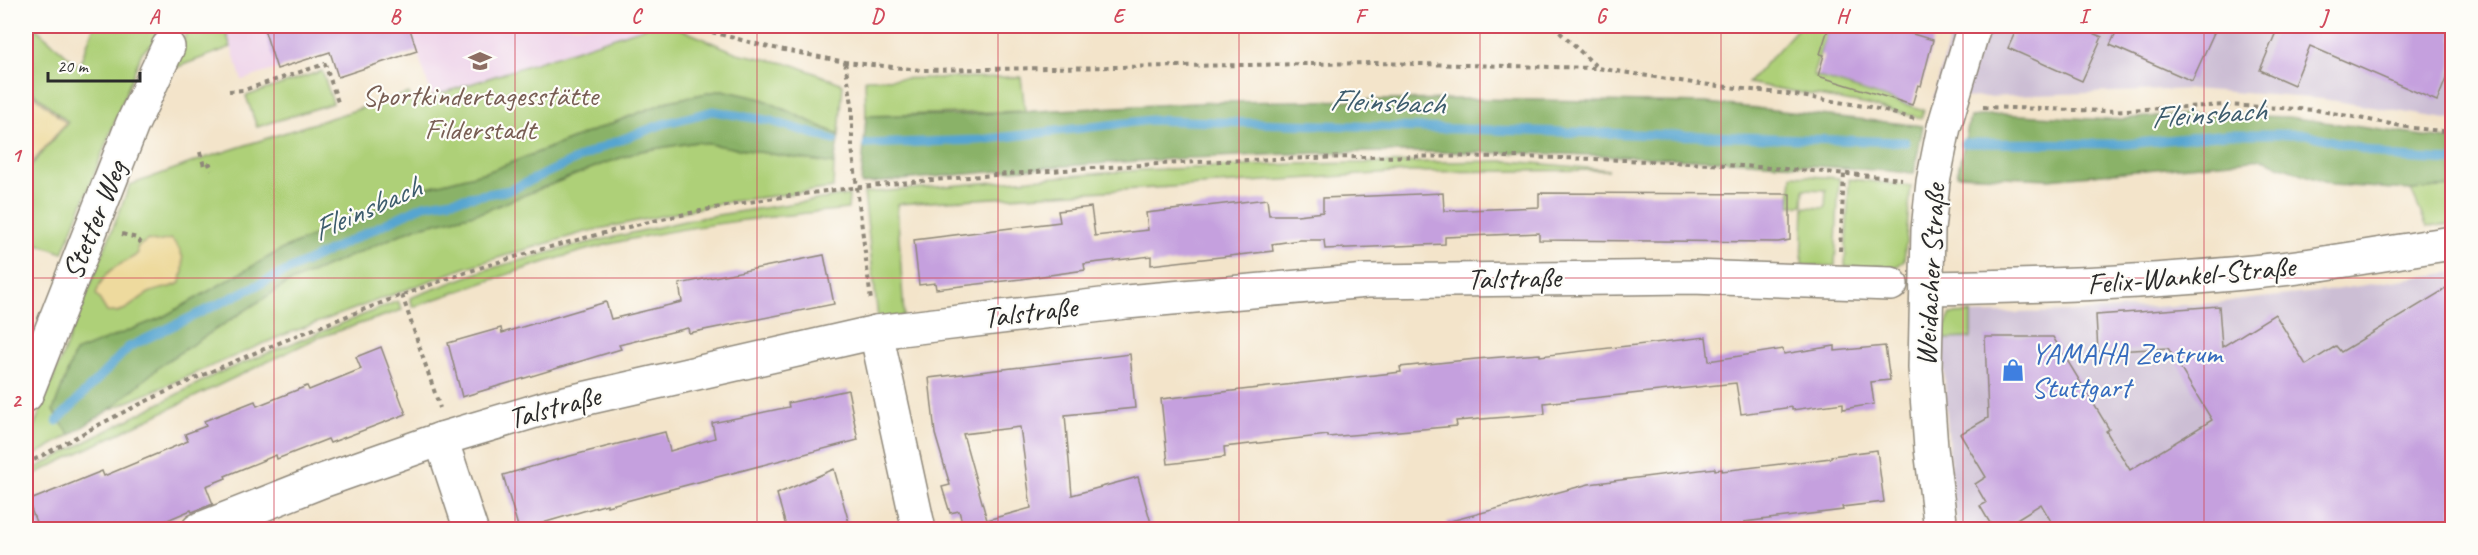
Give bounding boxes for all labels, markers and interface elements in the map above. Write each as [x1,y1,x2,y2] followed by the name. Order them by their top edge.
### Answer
[149,4,161,29] text: A
[390,4,402,29] text: B
[631,4,643,29] text: C
[871,4,885,29] text: D
[1113,4,1127,29] text: E
[1355,4,1369,29] text: F
[1596,4,1609,29] text: G
[1836,4,1851,29] text: H
[2079,4,2092,29] text: I
[2319,4,2331,29] text: J
[48,45,140,83] scale bar
[467,48,493,74] school or university icon: Sportkindertagesstätte Filderstadt
[57,55,90,77] text: 20 m
[362,76,600,148] place label: Sportkindertagesstätte Filderstadt
[1329,79,1448,124] water label: Fleinsbach
[2149,89,2269,138] water label: Fleinsbach
[12,143,23,168] text: 1
[53,153,136,285] street label: Stetter Weg
[305,165,429,251] water label: Fleinsbach
[1906,181,1954,367] street label: Weidacher Straße
[2086,247,2299,303] street label: Felix-Wankel-Straße
[1467,258,1564,298] street label: Talstraße
[981,287,1081,337] street label: Talstraße
[2031,334,2224,406] place label: YAMAHA Zentrum Stuttgart
[2000,357,2026,383] shop icon: YAMAHA Zentrum Stuttgart
[504,376,606,438] street label: Talstraße
[12,388,23,413] text: 2

